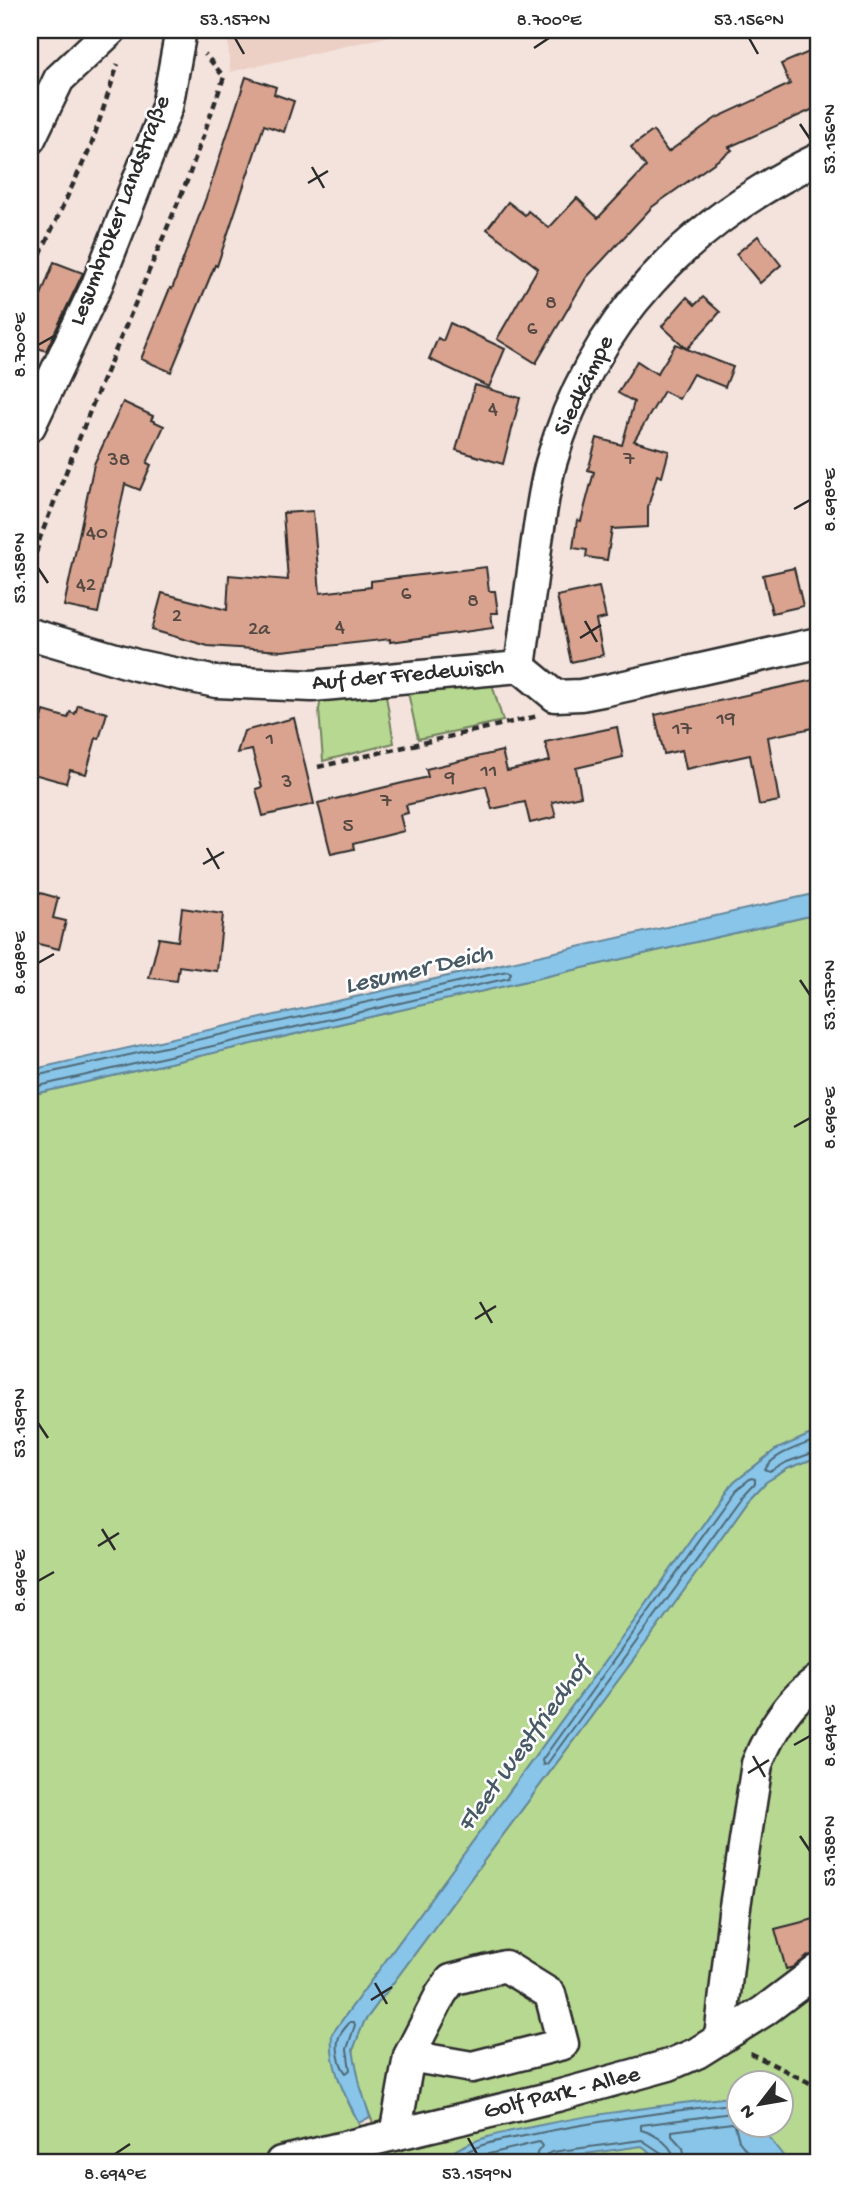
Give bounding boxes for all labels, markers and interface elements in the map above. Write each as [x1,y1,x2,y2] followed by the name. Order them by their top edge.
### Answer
[200,11,270,32] text: 53.157°N
[517,11,582,32] text: 8.700°E
[714,11,784,32] text: 53.156°N
[64,91,179,330] street label: Lesumbroker Landstraße
[821,104,842,174] text: 53.156°N
[545,292,557,317] house number: 8
[11,312,32,377] text: 8.700°E
[527,318,538,343] house number: 6
[548,331,622,441] street label: Siedkämpe
[488,398,498,423] house number: 4
[623,448,636,473] house number: 7
[107,449,130,474] house number: 38
[821,468,842,531] text: 8.698°E
[86,522,108,547] house number: 40
[11,533,32,603] text: 53.158°N
[76,574,96,599] house number: 42
[401,583,412,608] house number: 6
[467,590,479,615] house number: 8
[172,605,182,630] house number: 2
[335,616,345,641] house number: 4
[248,618,271,643] house number: 2a
[311,653,505,699] street label: Auf der Fredewisch
[715,708,736,733] house number: 19
[671,718,693,743] house number: 17
[265,728,274,753] house number: 1
[480,760,497,785] house number: 11
[444,767,456,792] house number: 9
[281,771,292,796] house number: 3
[380,790,393,815] house number: 7
[342,815,354,840] house number: 5
[11,931,32,994] text: 8.698°E
[342,939,497,1003] water label: Lesumer Deich
[821,960,842,1030] text: 53.157°N
[821,1086,842,1149] text: 8.696°E
[11,1388,32,1458] text: 53.159°N
[11,1549,32,1612] text: 8.696°E
[452,1652,600,1839] water label: Fleet Westfriedhof
[821,1704,842,1767] text: 8.694°E
[821,1816,842,1886] text: 53.158°N
[481,2060,644,2127] street label: Golf Park - Allee
[726,2070,796,2140] north arrow
[735,2100,761,2122] text: N
[84,2165,147,2186] text: 8.694°E
[442,2165,512,2186] text: 53.159°N

